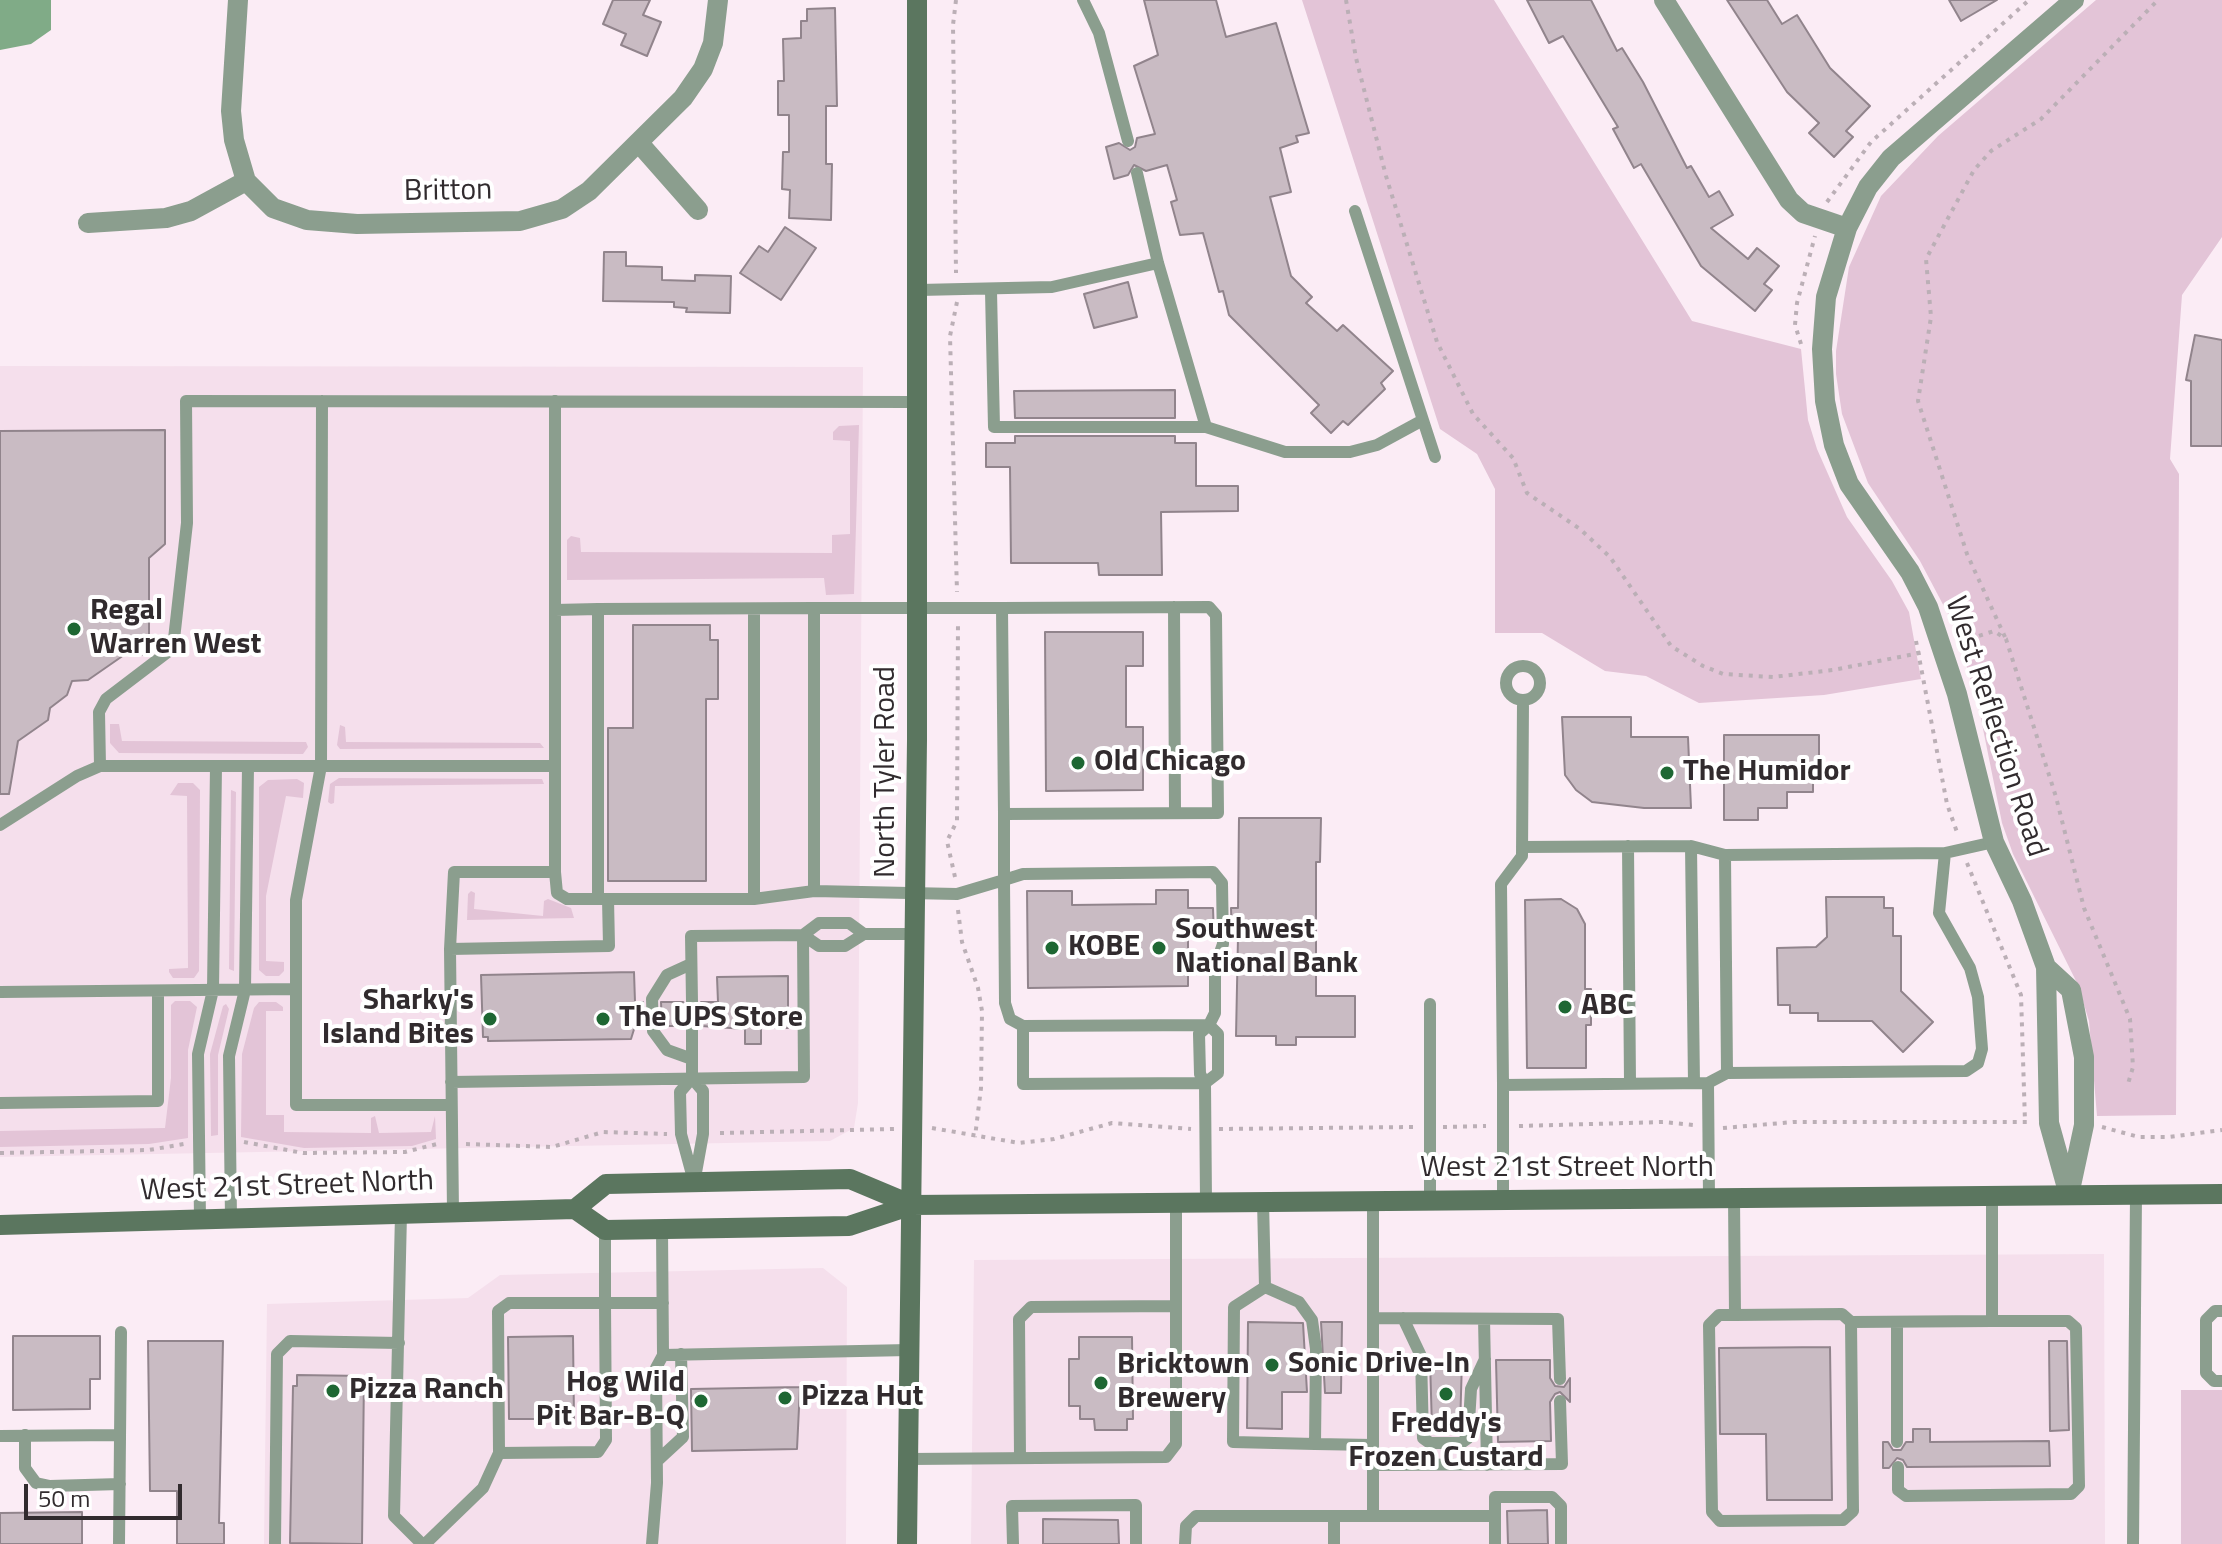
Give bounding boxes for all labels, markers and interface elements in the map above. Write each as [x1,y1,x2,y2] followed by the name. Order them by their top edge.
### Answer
[403,173,493,211] street label: Britton
[1936,592,2054,862] street label: West Reflection Road
[90,594,261,664] place label: Regal Warren West
[65,620,83,638] marker: Regal Warren West
[869,666,905,878] street label: North Tyler Road
[1094,745,1246,781] place label: Old Chicago
[1069,754,1087,772] marker: Old Chicago
[1683,755,1851,791] place label: The Humidor
[1658,764,1676,782] marker: The Humidor
[1175,913,1358,984] place label: Southwest National Bank
[1068,930,1140,966] place label: KOBE
[1043,939,1061,957] marker: KOBE
[1150,939,1168,957] marker: Southwest National Bank
[322,984,474,1054] place label: Sharky's Island Bites
[1581,989,1634,1025] place label: ABC
[1556,998,1574,1016] marker: ABC
[619,1001,803,1037] place label: The UPS Store
[481,1010,499,1028] marker: Sharky's Island Bites
[594,1010,612,1028] marker: The UPS Store
[1420,1151,1714,1187] street label: West 21st Street North
[140,1164,434,1210] street label: West 21st Street North
[1288,1347,1470,1383] place label: Sonic Drive-In
[1117,1348,1250,1418] place label: Bricktown Brewery
[1263,1356,1281,1374] marker: Sonic Drive-In
[536,1366,685,1436] place label: Hog Wild Pit Bar-B-Q
[349,1373,504,1409] place label: Pizza Ranch
[1092,1374,1110,1392] marker: Bricktown Brewery
[801,1380,923,1416] place label: Pizza Hut
[324,1382,342,1400] marker: Pizza Ranch
[1437,1385,1455,1403] marker: Freddy's Frozen Custard
[776,1389,794,1407] marker: Pizza Hut
[692,1392,710,1410] marker: Hog Wild Pit Bar-B-Q
[1348,1407,1544,1478] place label: Freddy's Frozen Custard
[28,1468,186,1518] scale bar
[38,1480,90,1516] text: 50 m

